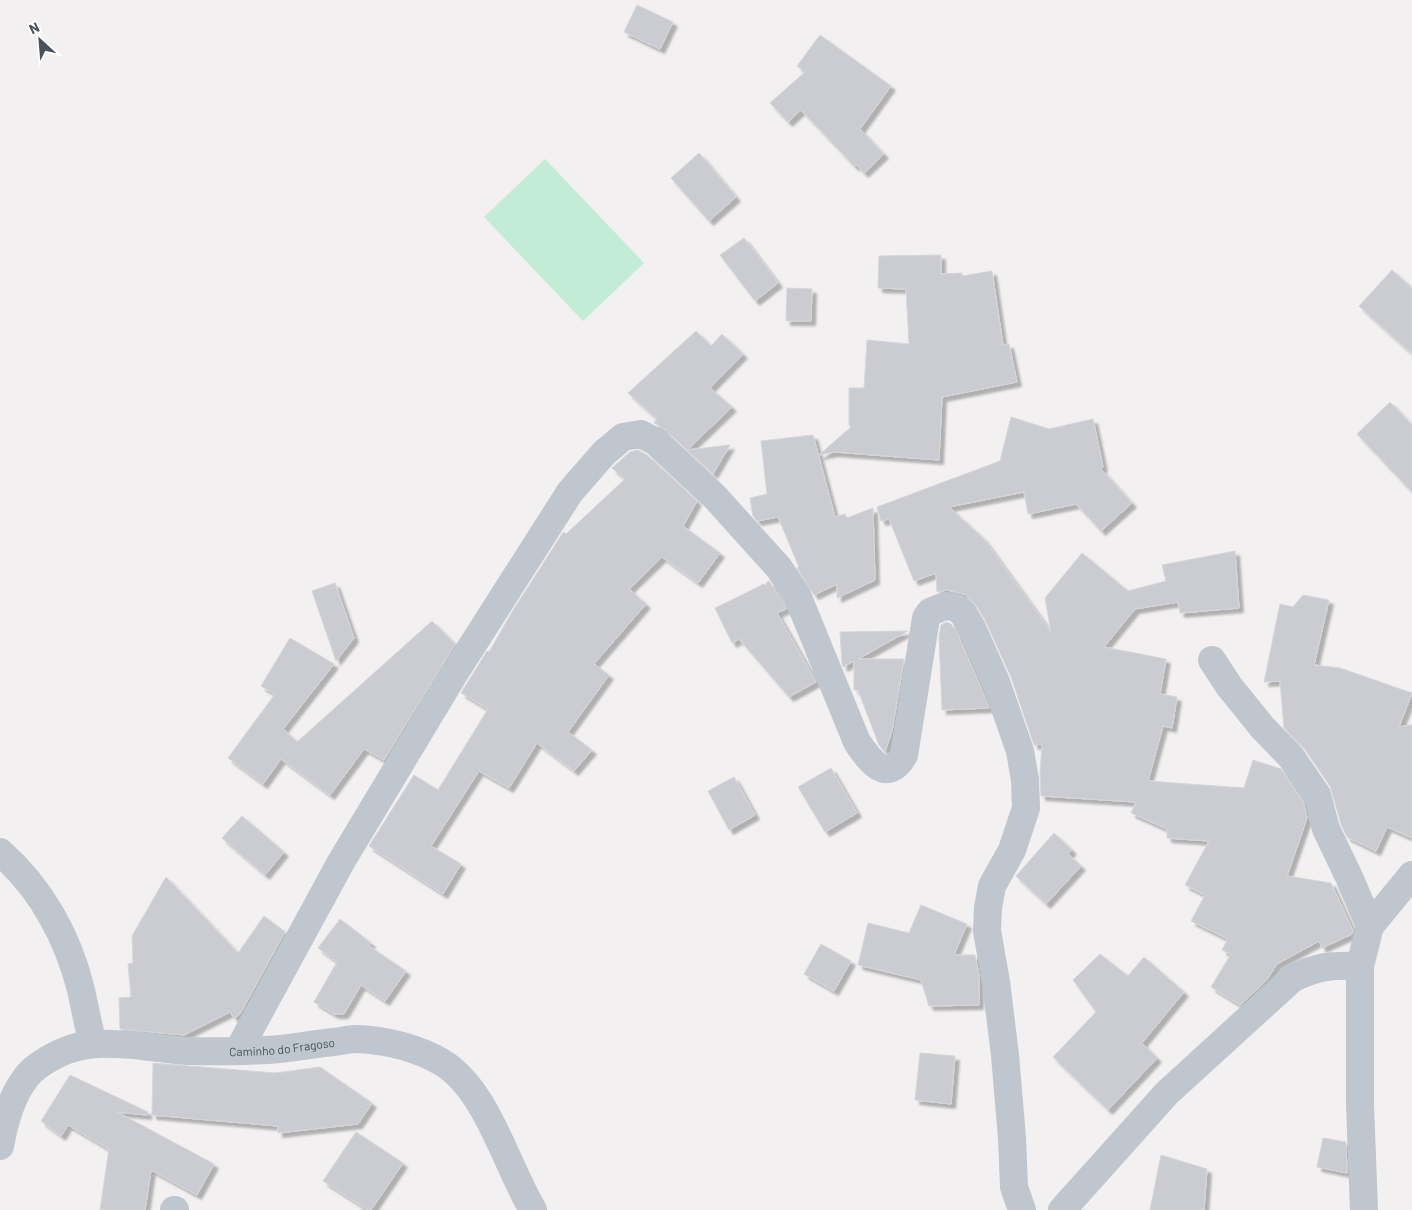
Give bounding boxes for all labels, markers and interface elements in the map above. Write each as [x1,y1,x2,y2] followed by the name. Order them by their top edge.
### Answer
[15,15,65,65] north arrow
[26,18,42,38] text: N
[229,1035,336,1058] street label: Caminho do Fragoso

